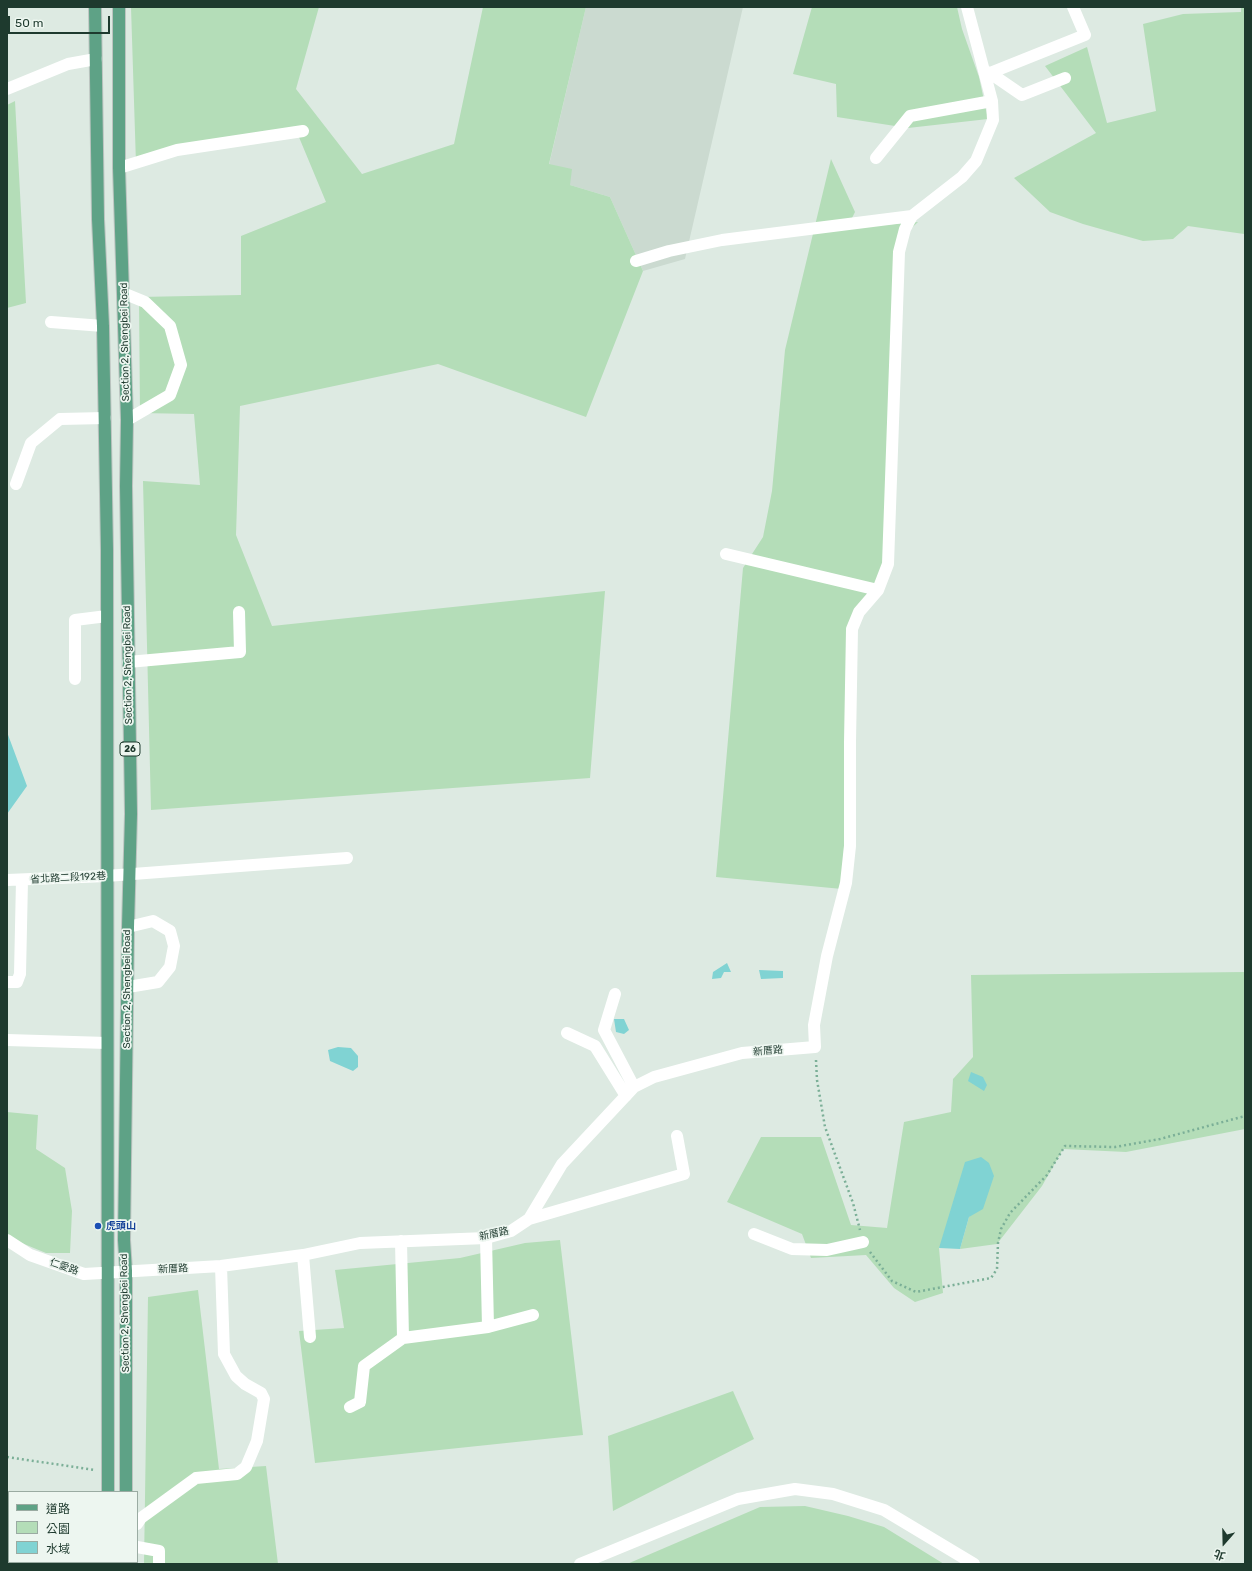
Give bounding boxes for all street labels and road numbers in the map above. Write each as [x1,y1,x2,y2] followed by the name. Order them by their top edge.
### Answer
[118,283,132,401] street label: Section 2, Shengbei Road
[121,606,135,724] street label: Section 2, Shengbei Road
[120,742,140,756] road number: 26
[30,870,106,886] street label: 省北路二段192巷
[121,930,133,1048] street label: Section 2, Shengbei Road
[753,1044,783,1058] street label: 新厝路
[478,1225,510,1243] street label: 新厝路
[118,1254,132,1372] street label: Section 2, Shengbei Road
[48,1256,80,1278] street label: 仁愛路
[158,1262,188,1276] street label: 新厝路

